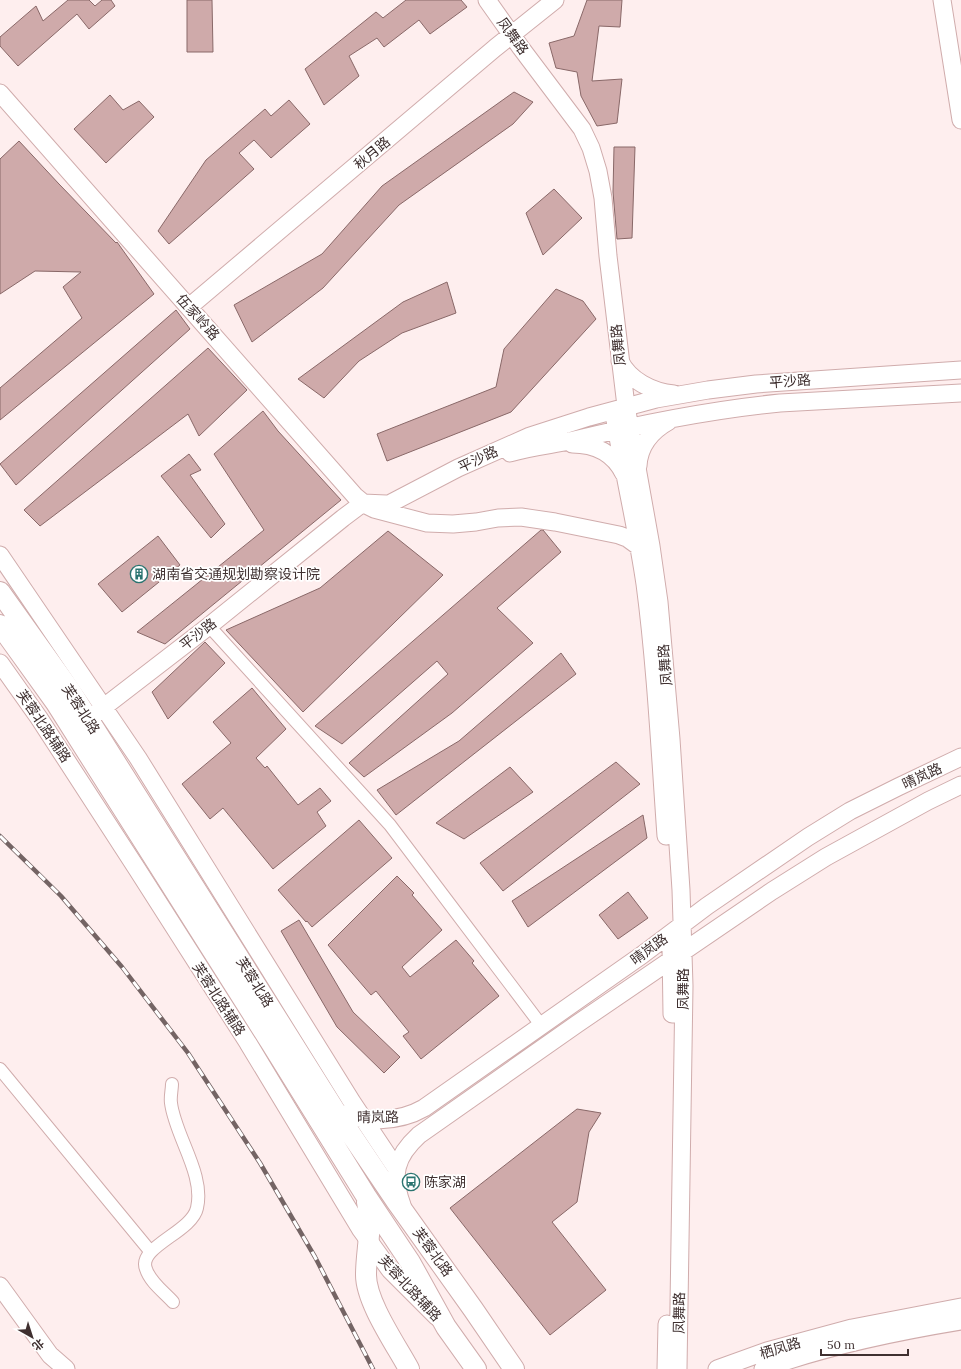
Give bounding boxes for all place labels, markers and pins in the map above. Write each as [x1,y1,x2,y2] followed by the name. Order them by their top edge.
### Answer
[129,564,149,584] building icon: 湖南省交通规划勘察设计院
[152,565,320,583] place label: 湖南省交通规划勘察设计院
[401,1172,421,1192] bus stop icon: 陈家湖
[424,1173,466,1191] place label: 陈家湖

